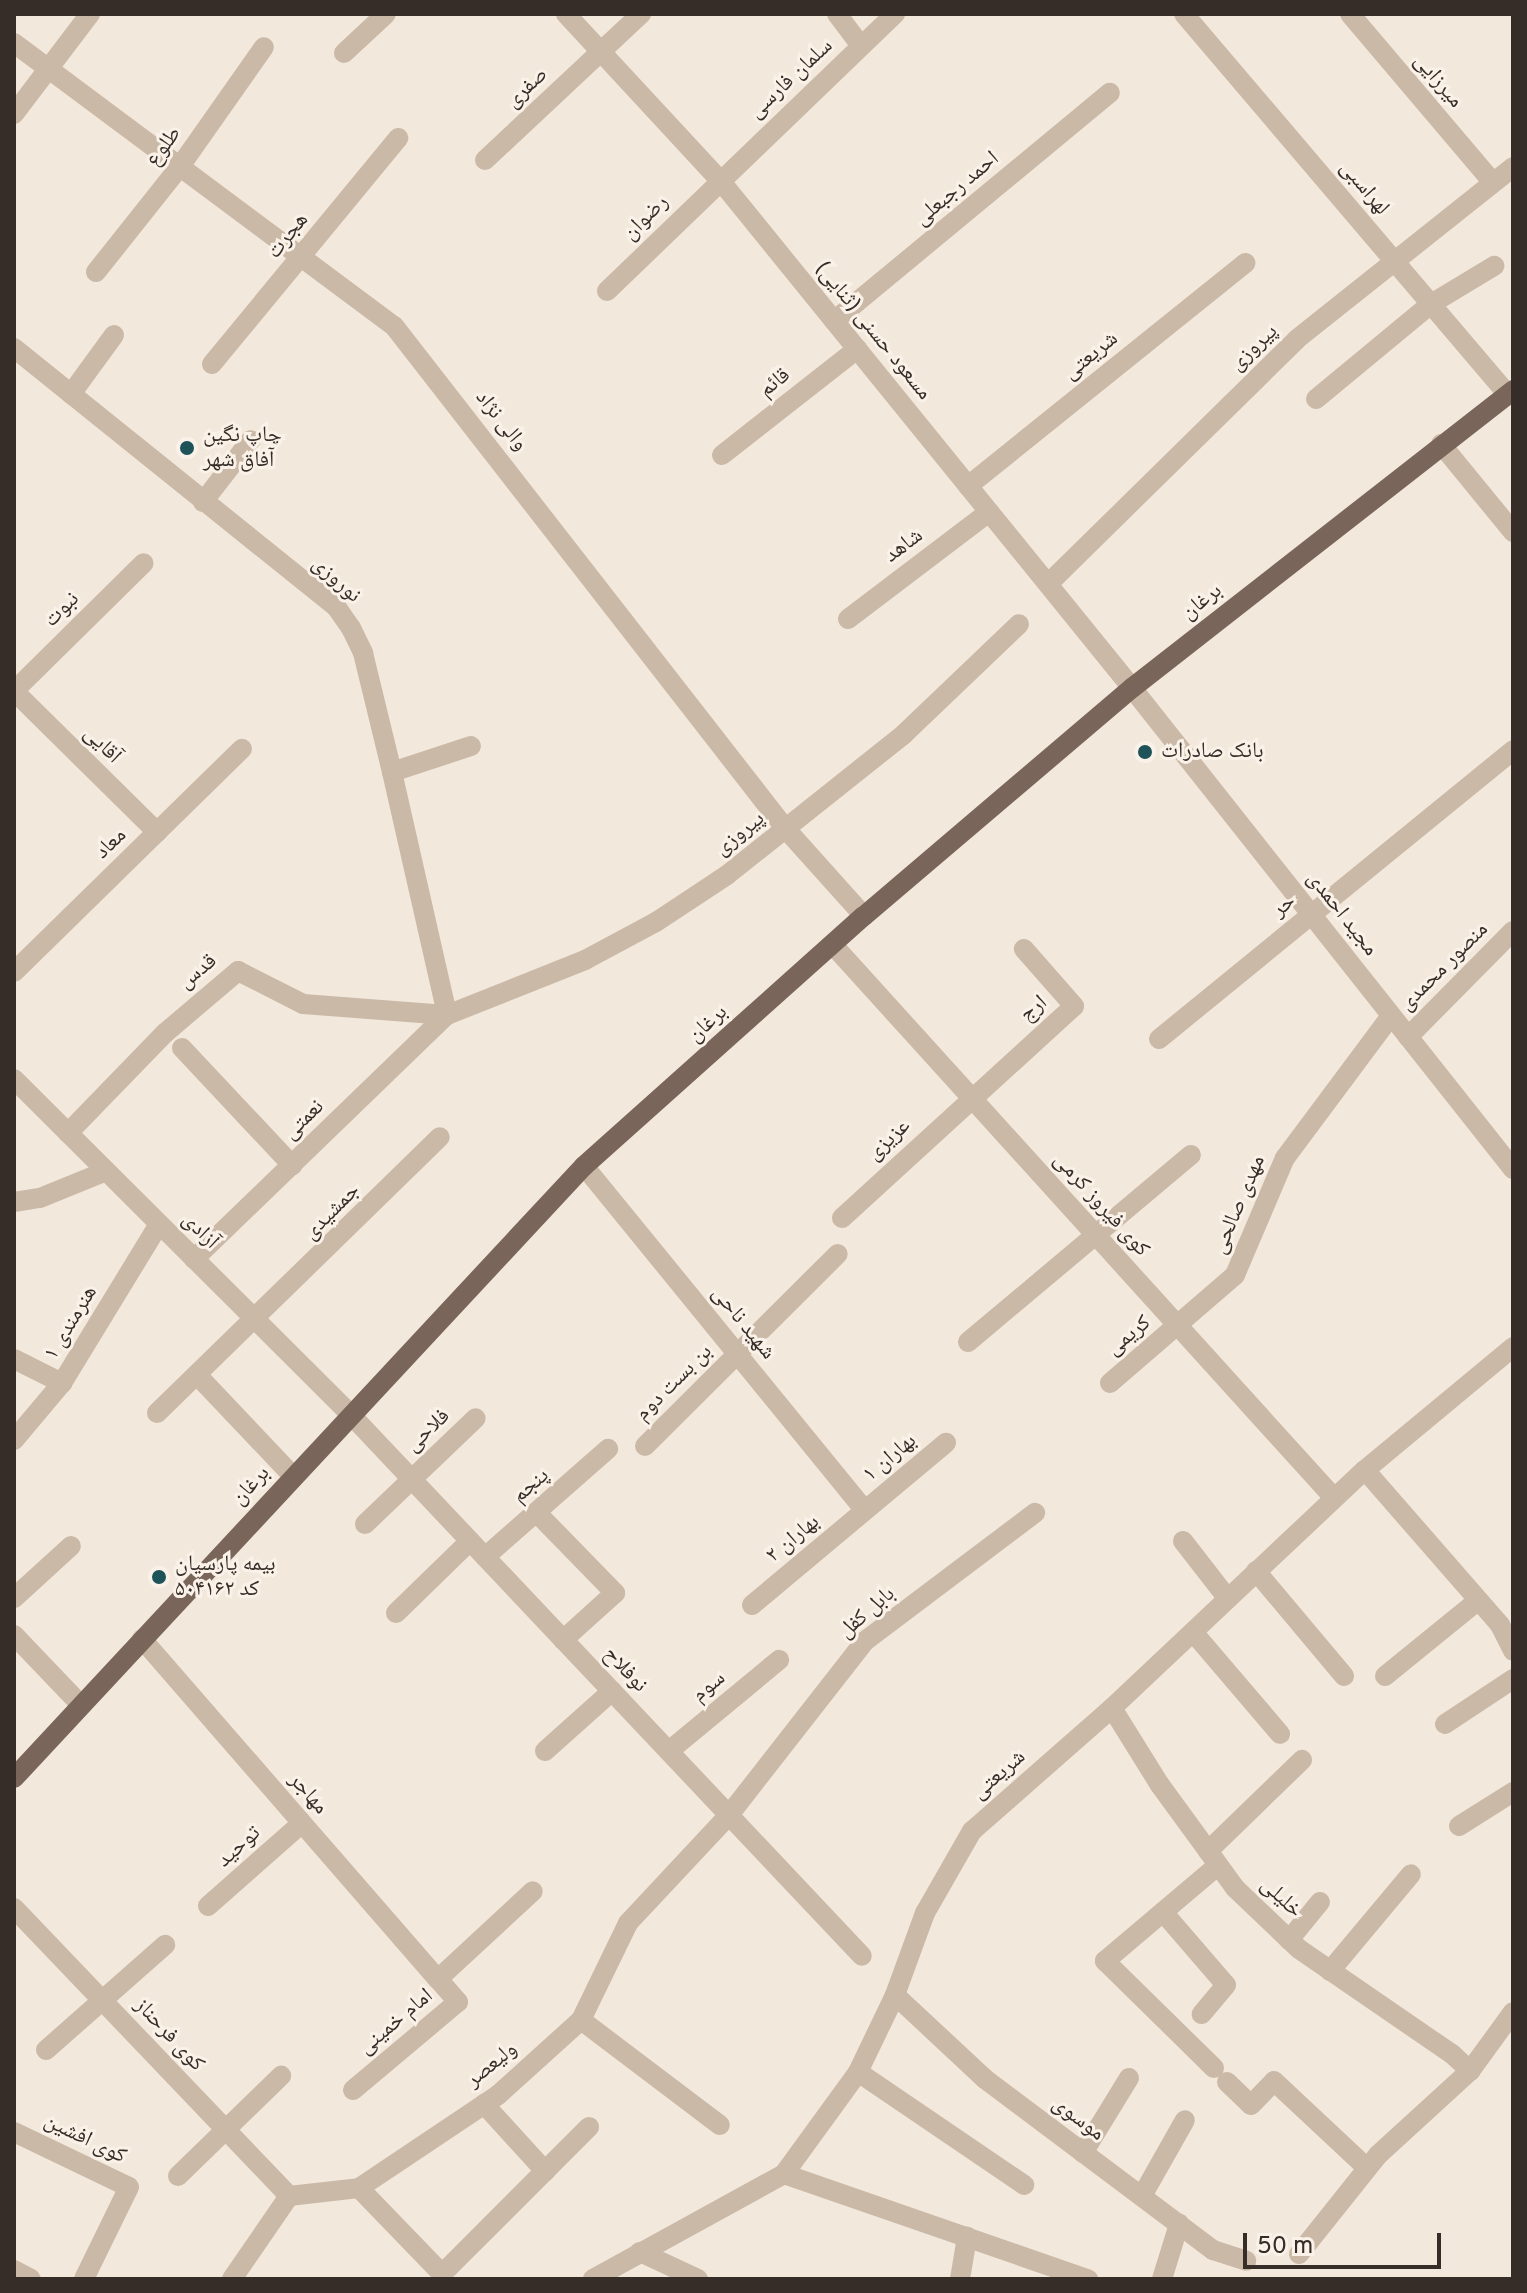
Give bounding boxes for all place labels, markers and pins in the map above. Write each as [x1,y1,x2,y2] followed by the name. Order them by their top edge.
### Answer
[203,422,282,474] place label: چاپ نگین آفاق شهر
[178,439,196,457] marker: چاپ نگین آفاق شهر
[1161,739,1264,765] place label: بانک صادرات
[1136,743,1154,761] marker: بانک صادرات
[175,1551,276,1602] place label: بیمه پارسیان کد ۵۰۴۱۶۲
[150,1568,168,1586] marker: بیمه پارسیان کد ۵۰۴۱۶۲

